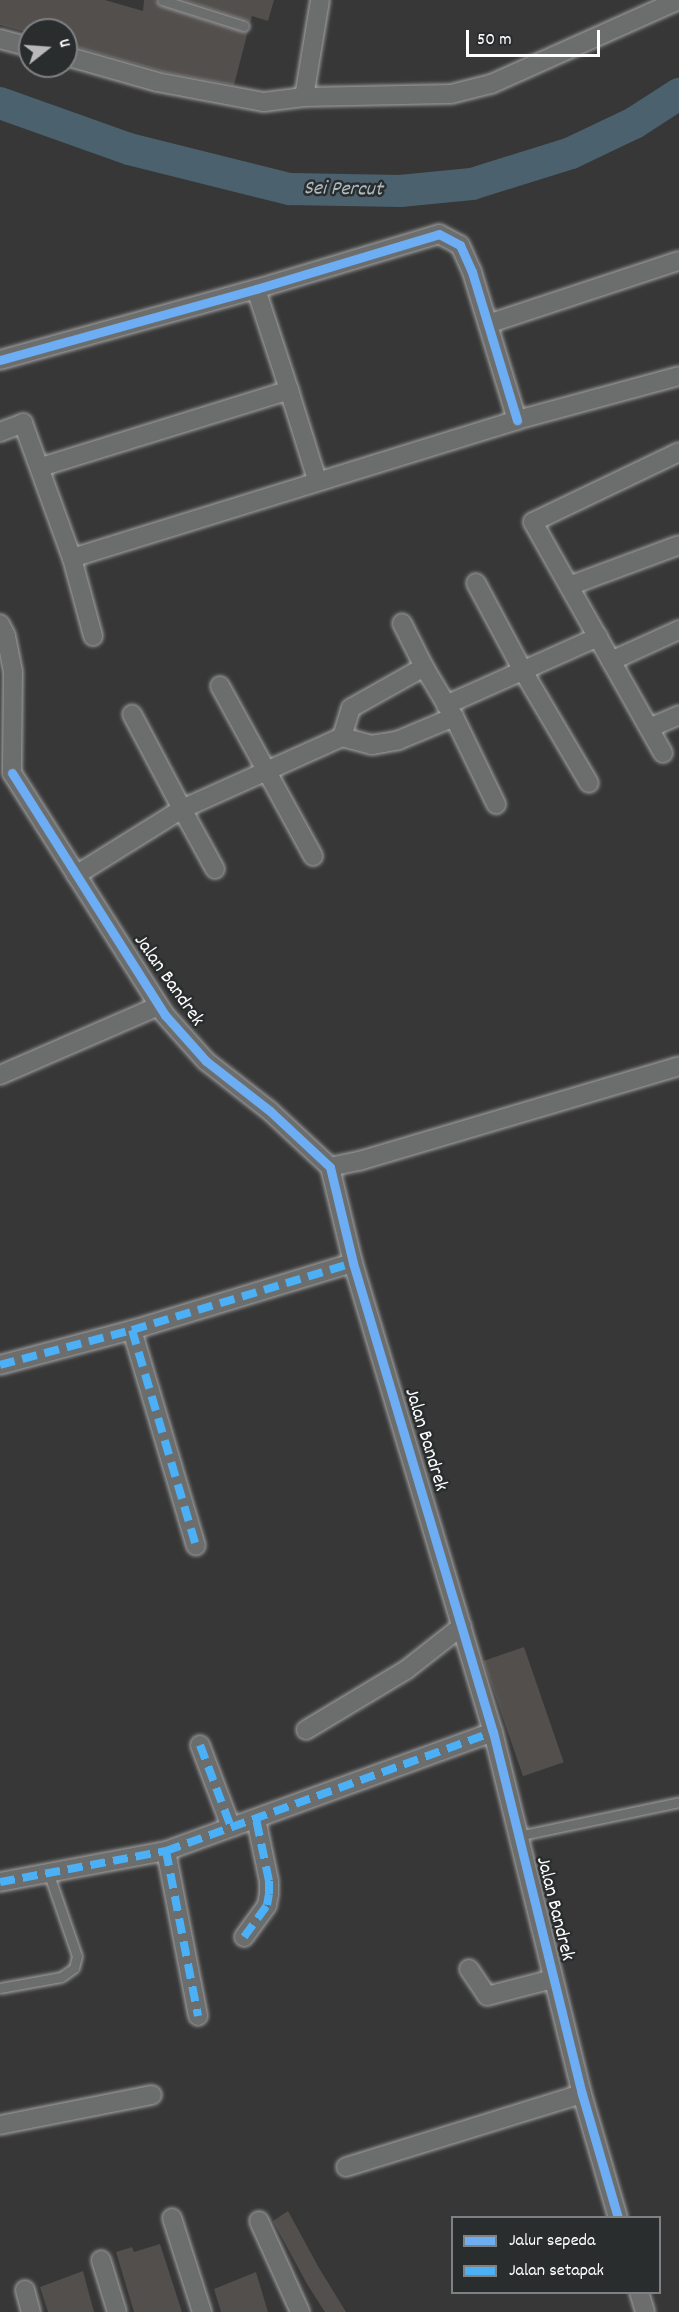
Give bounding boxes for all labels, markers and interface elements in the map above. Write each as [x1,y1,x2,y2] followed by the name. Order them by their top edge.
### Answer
[18,18,78,78] north arrow
[469,18,602,56] scale bar
[477,28,512,53] text: 50 m
[52,36,76,50] text: U
[303,177,383,203] water label: Sei Percut
[128,930,208,1032] street label: Jalan Bandrek
[398,1386,452,1494] street label: Jalan Bandrek
[529,1854,579,1964] street label: Jalan Bandrek
[451,2216,661,2294] legend
[509,2229,595,2254] text: Jalur sepeda
[509,2259,604,2284] text: Jalan setapak

